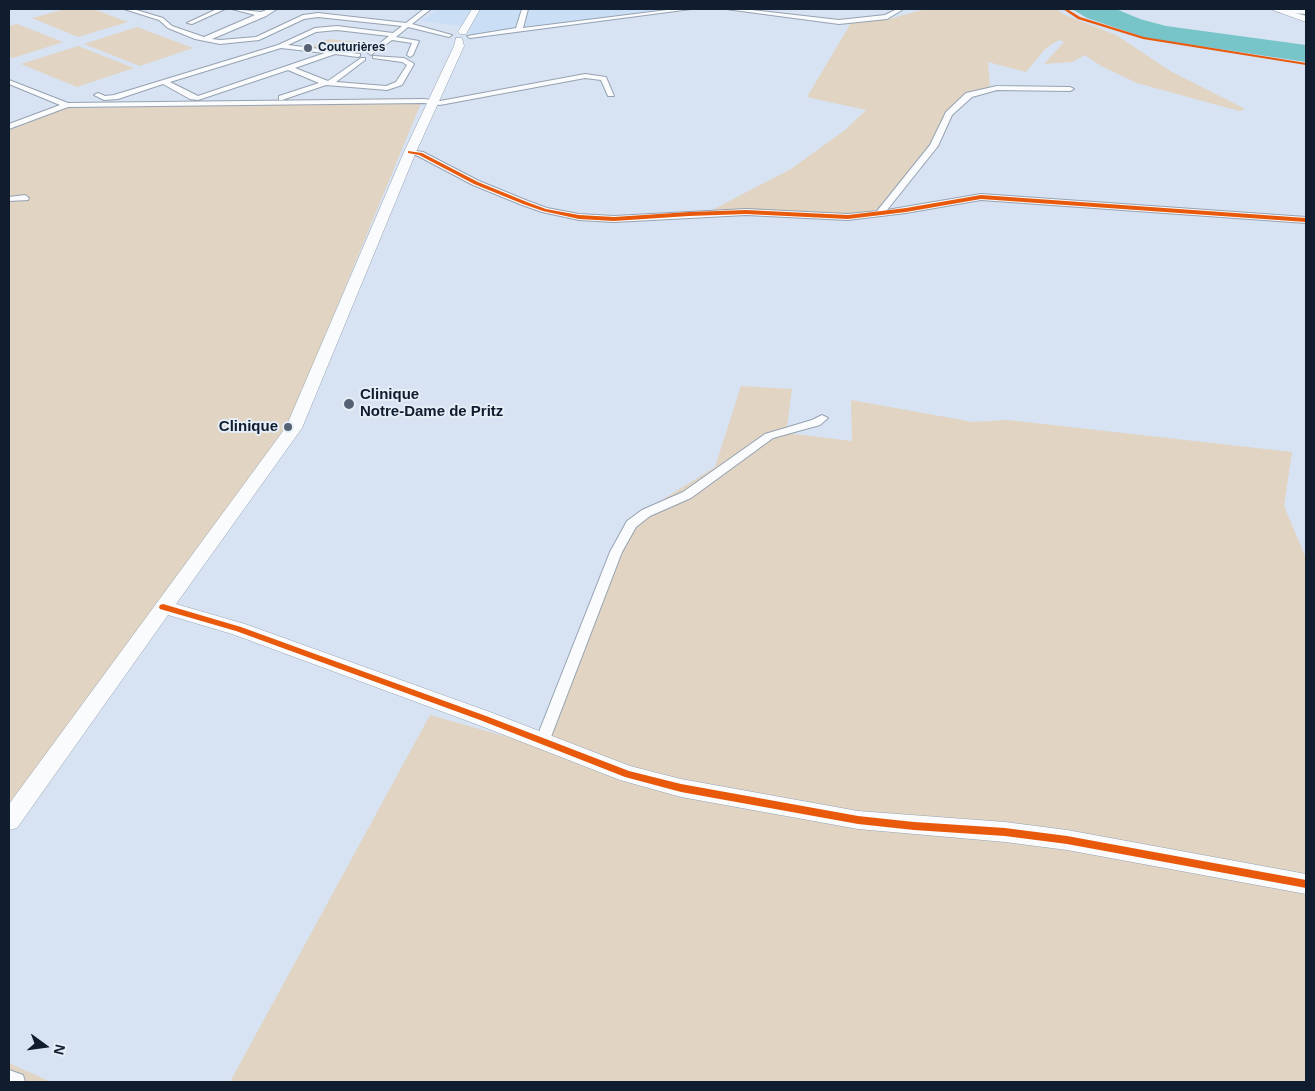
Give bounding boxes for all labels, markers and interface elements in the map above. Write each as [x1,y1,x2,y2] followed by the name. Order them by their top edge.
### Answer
[318,41,385,55] place label: Couturières
[302,42,314,54] marker: Couturières
[360,386,503,421] place label: Clinique Notre-Dame de Pritz
[342,397,356,411] marker: Clinique Notre-Dame de Pritz
[219,418,278,436] place label: Clinique
[282,421,294,433] marker: Clinique
[20,1021,70,1071] north arrow
[51,1043,69,1056] text: N

